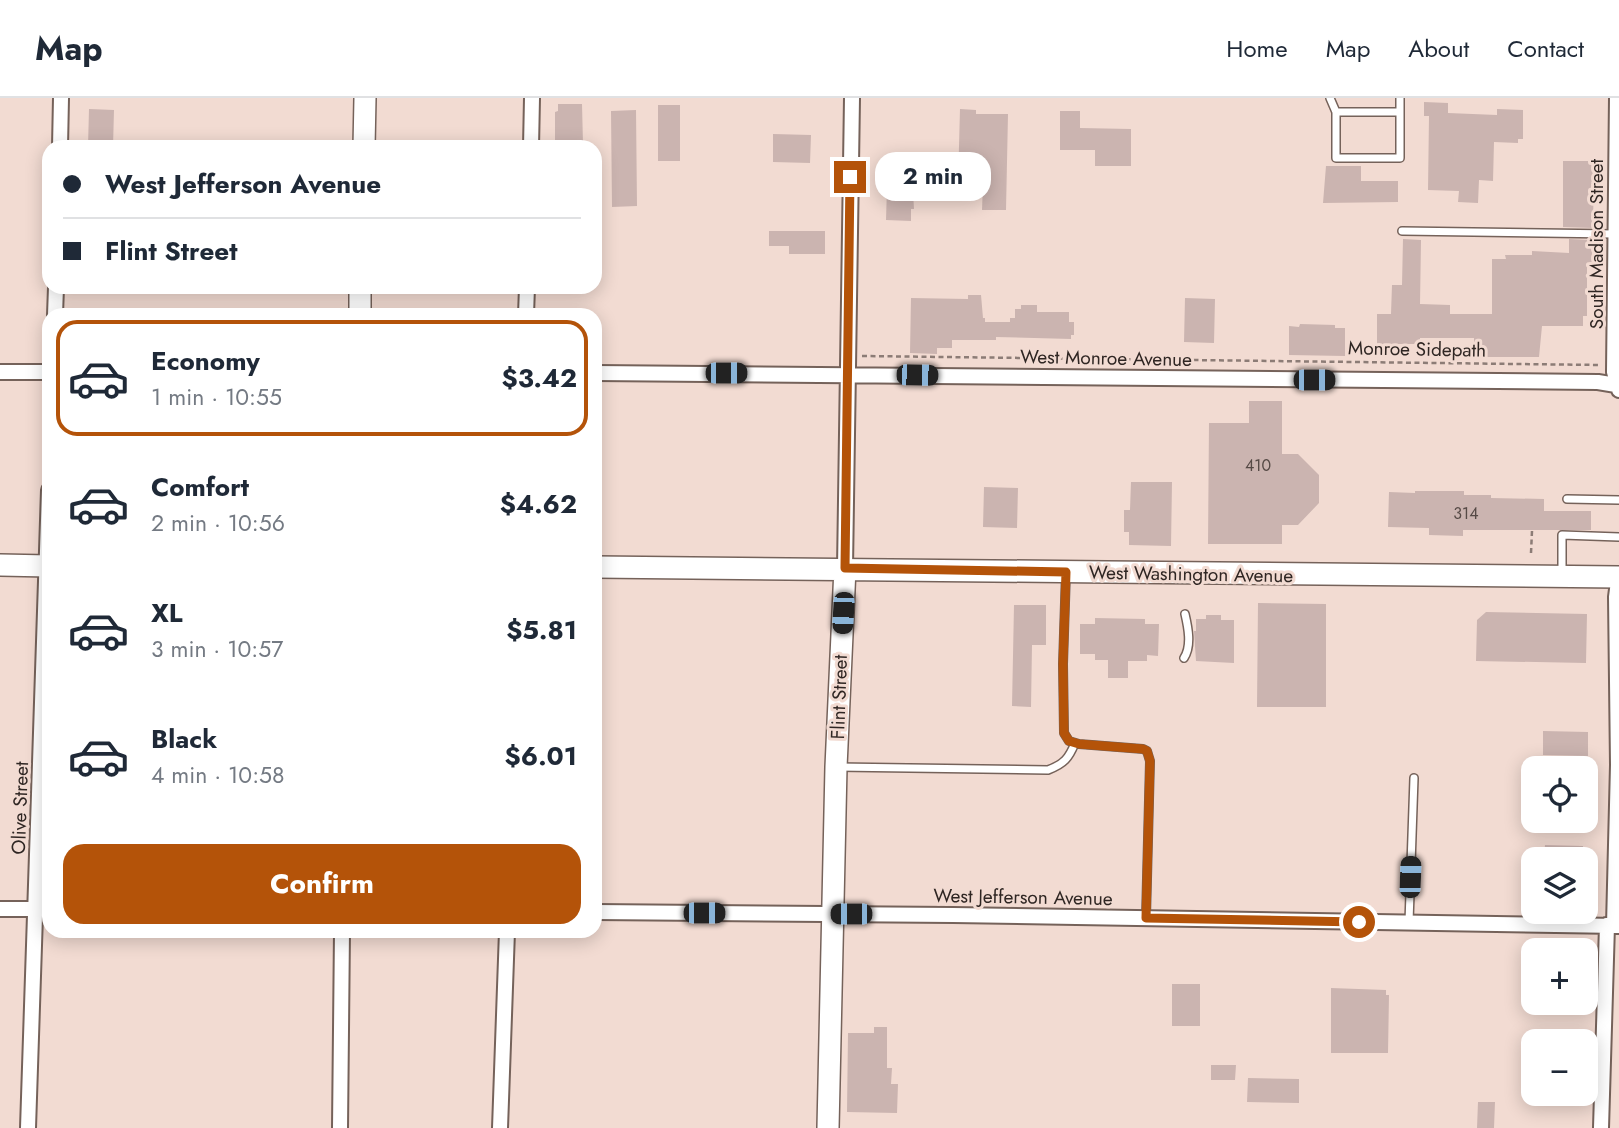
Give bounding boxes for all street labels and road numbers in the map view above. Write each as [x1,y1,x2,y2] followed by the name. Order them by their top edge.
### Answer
[1583,158,1610,329] street label: South Madison Street
[1348,334,1486,364] street label: Monroe Sidepath
[1020,343,1192,373] street label: West Monroe Avenue
[1089,559,1294,589] street label: West Washington Avenue
[824,654,854,740] street label: Flint Street
[5,761,35,855] street label: Olive Street
[933,882,1113,912] street label: West Jefferson Avenue

